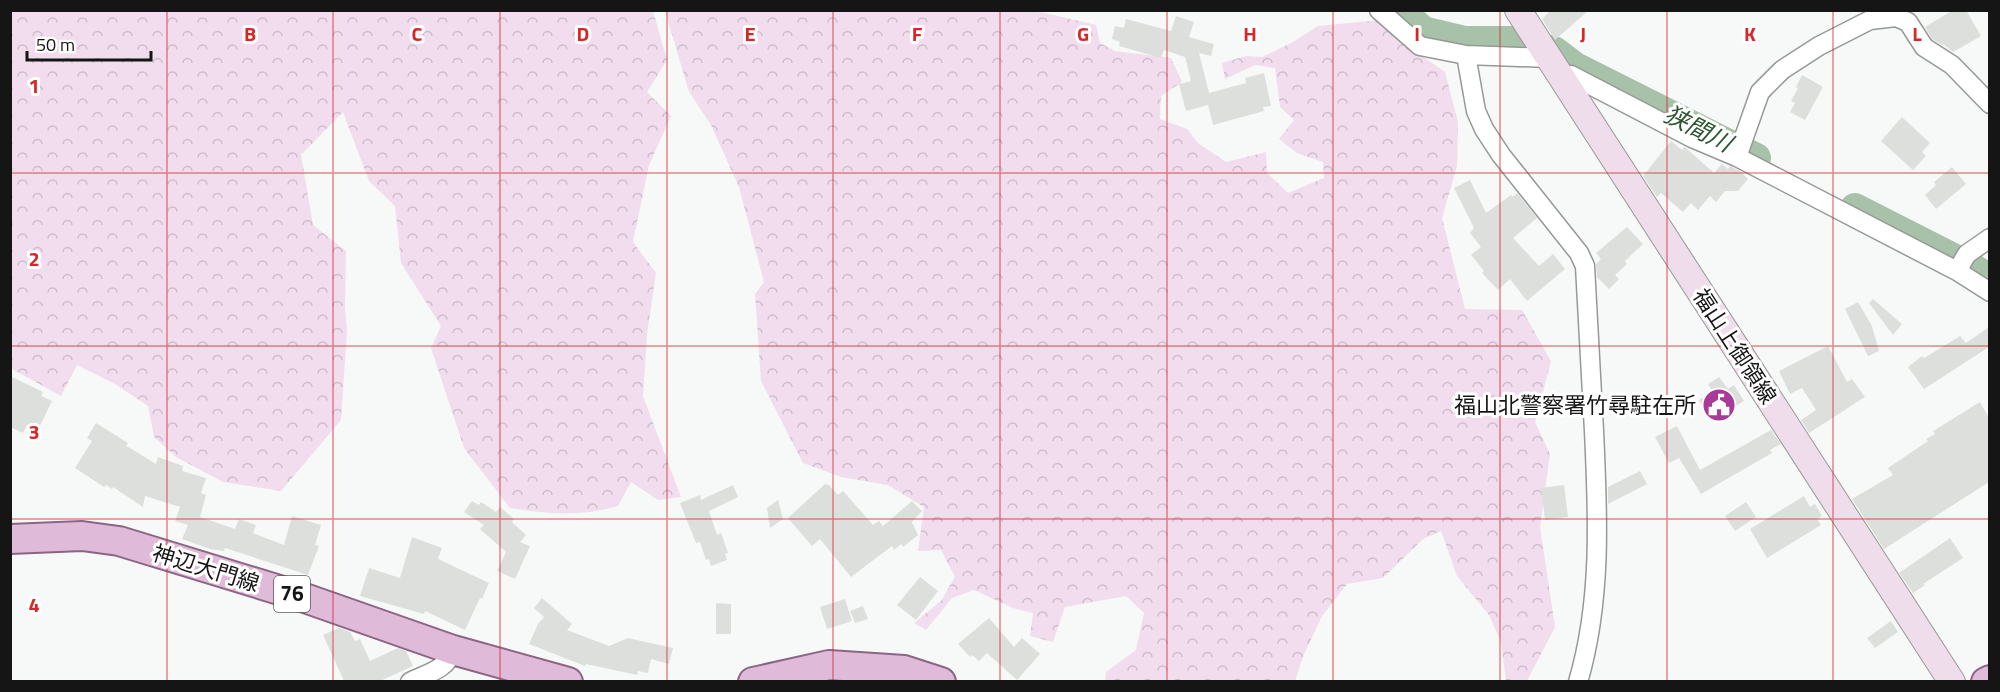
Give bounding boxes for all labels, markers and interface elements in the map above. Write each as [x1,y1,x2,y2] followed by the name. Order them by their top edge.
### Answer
[244,18,256,49] text: B
[412,18,423,49] text: C
[577,18,589,49] text: D
[744,18,756,49] text: E
[912,18,923,49] text: F
[1077,18,1089,49] text: G
[1243,18,1257,49] text: H
[1414,18,1420,49] text: I
[1580,18,1586,49] text: J
[1744,18,1756,49] text: K
[1912,18,1922,49] text: L
[27,24,152,62] scale bar
[36,31,75,58] text: 50 m
[28,70,40,101] text: 1
[1658,96,1741,162] water label: 狭間川
[28,243,40,274] text: 2
[1685,281,1785,411] street label: 福山上御領線
[1701,387,1737,423] public building icon: 福山北警察署竹尋駐在所
[1454,388,1696,422] place label: 福山北警察署竹尋駐在所
[28,416,40,447] text: 3
[148,536,264,600] street label: 神辺大門線
[274,576,310,612] road number: 76
[28,589,40,620] text: 4

